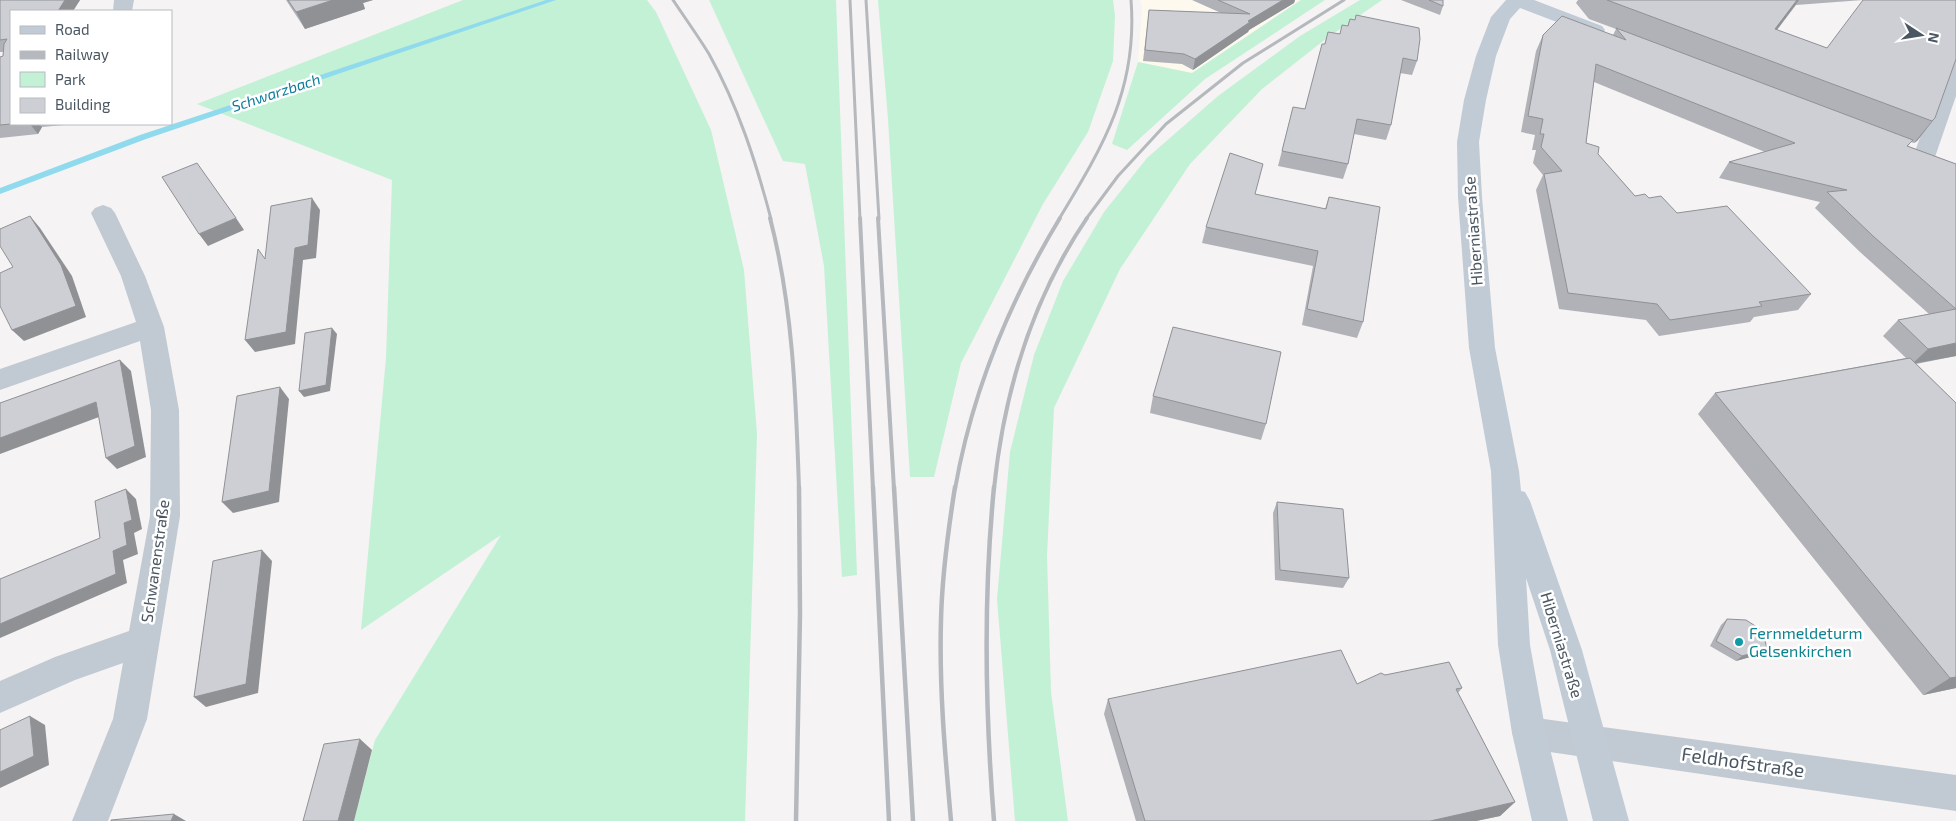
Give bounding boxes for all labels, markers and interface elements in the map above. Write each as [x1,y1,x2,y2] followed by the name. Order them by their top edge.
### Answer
[10,10,172,125] legend
[1896,10,1946,60] north arrow
[55,20,90,38] text: Road
[1925,31,1944,45] text: N
[55,45,109,63] text: Railway
[229,69,322,115] water label: Schwarzbach
[55,70,86,88] text: Park
[55,95,111,113] text: Building
[1459,176,1486,286] street label: Hiberniastraße
[136,498,173,624] street label: Schwanenstraße
[1537,590,1588,700] street label: Hiberniastraße
[1749,623,1862,660] place label: Fernmeldeturm Gelsenkirchen
[1733,636,1745,648] marker: Fernmeldeturm Gelsenkirchen
[1680,742,1806,781] street label: Feldhofstraße

